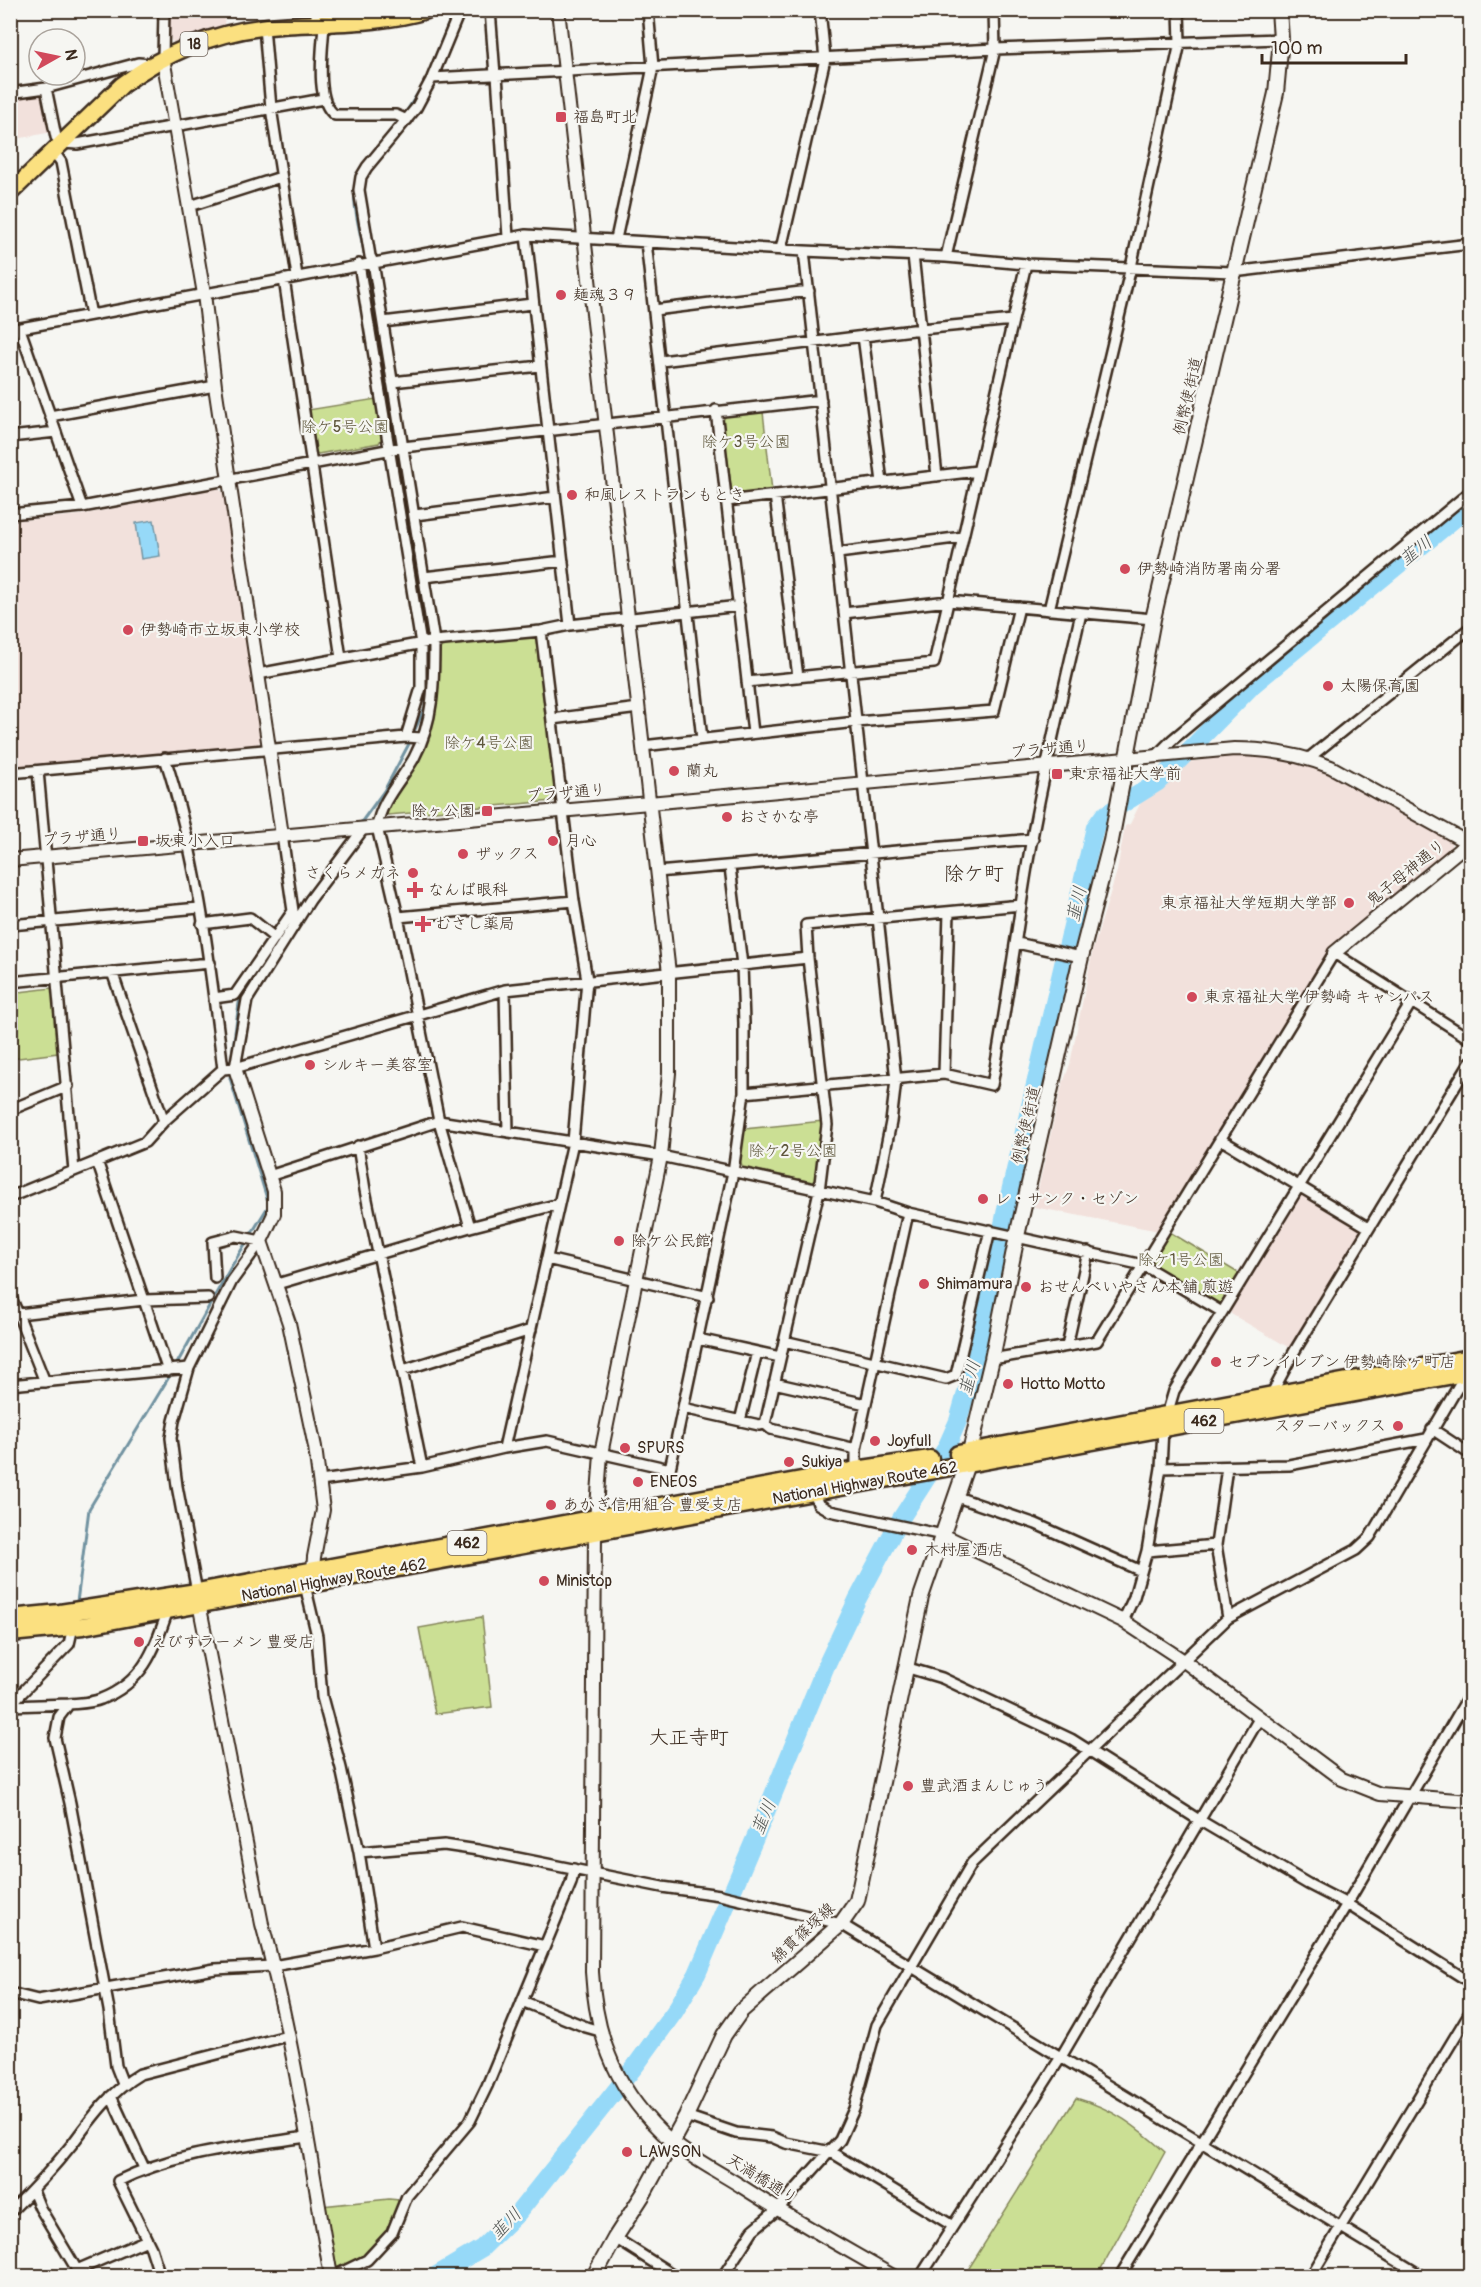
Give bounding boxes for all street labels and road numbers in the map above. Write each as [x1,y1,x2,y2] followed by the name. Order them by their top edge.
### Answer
[180,32,208,56] road number: 18
[1169,355,1207,437] street label: 例幣使街道
[1009,736,1091,762] street label: プラザ通り
[525,780,607,806] street label: プラザ通り
[41,824,123,850] street label: プラザ通り
[1362,835,1450,911] street label: 鬼子母神通り
[1007,1084,1045,1166] street label: 例幣使街道
[1184,1409,1224,1433] road number: 462
[771,1457,959,1509] street label: National Highway Route 462
[448,1531,486,1555] road number: 462
[240,1554,428,1606] street label: National Highway Route 462
[767,1898,839,1968] street label: 綿貫篠塚線
[723,2149,801,2209] street label: 天満橋通り

